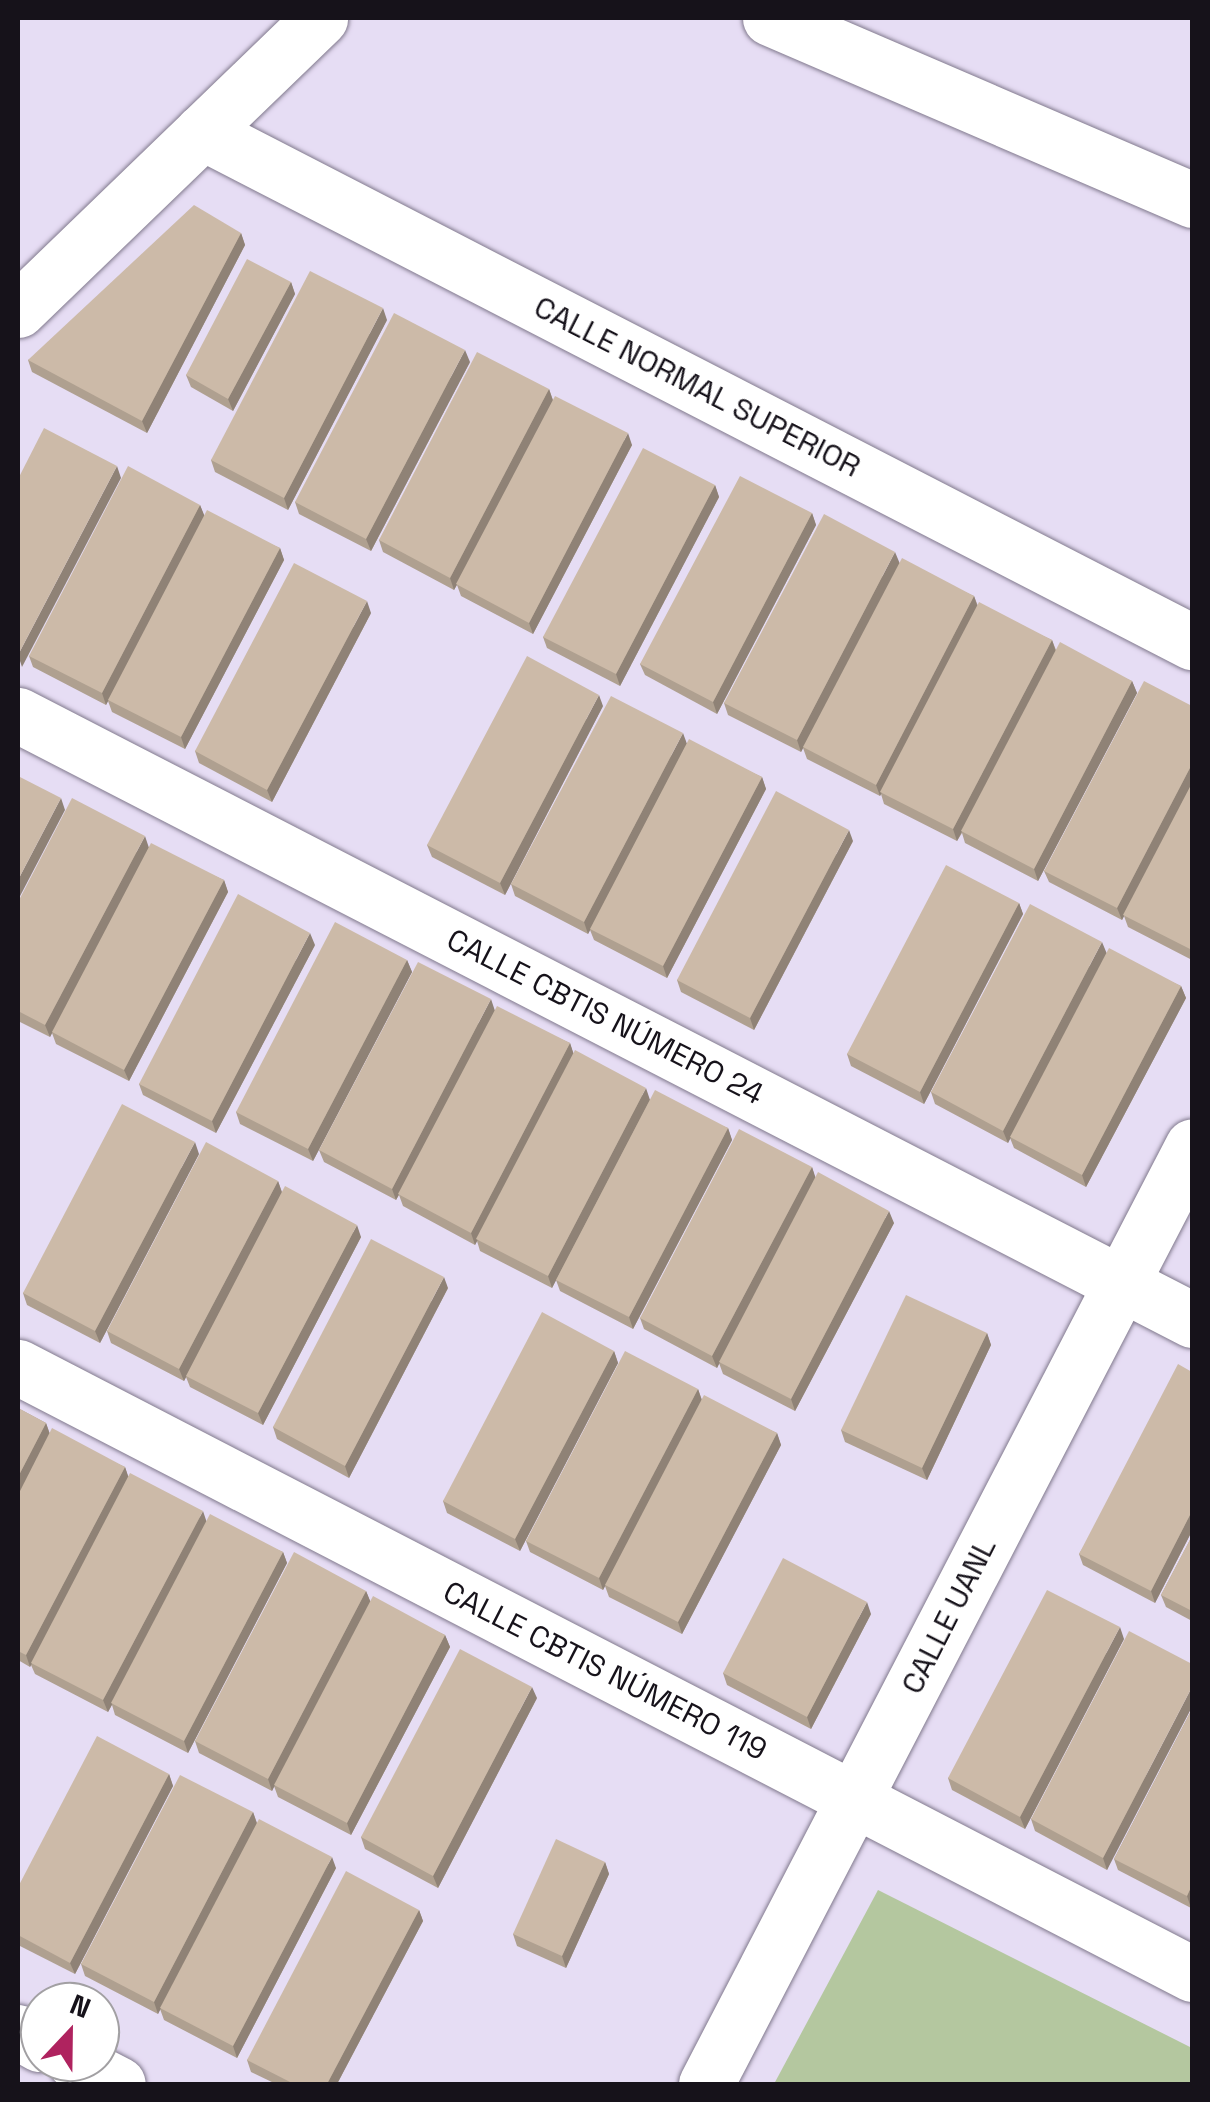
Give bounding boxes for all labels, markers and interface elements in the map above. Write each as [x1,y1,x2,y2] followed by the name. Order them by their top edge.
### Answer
[528,289,866,485] street label: CALLE NORMAL SUPERIOR
[441,921,769,1113] street label: CALLE CBTIS NÚMERO 24
[894,1532,1004,1700] street label: CALLE UANL
[437,1574,773,1768] street label: CALLE CBTIS NÚMERO 119
[20,1982,120,2082] north arrow
[65,1986,96,2026] text: N

